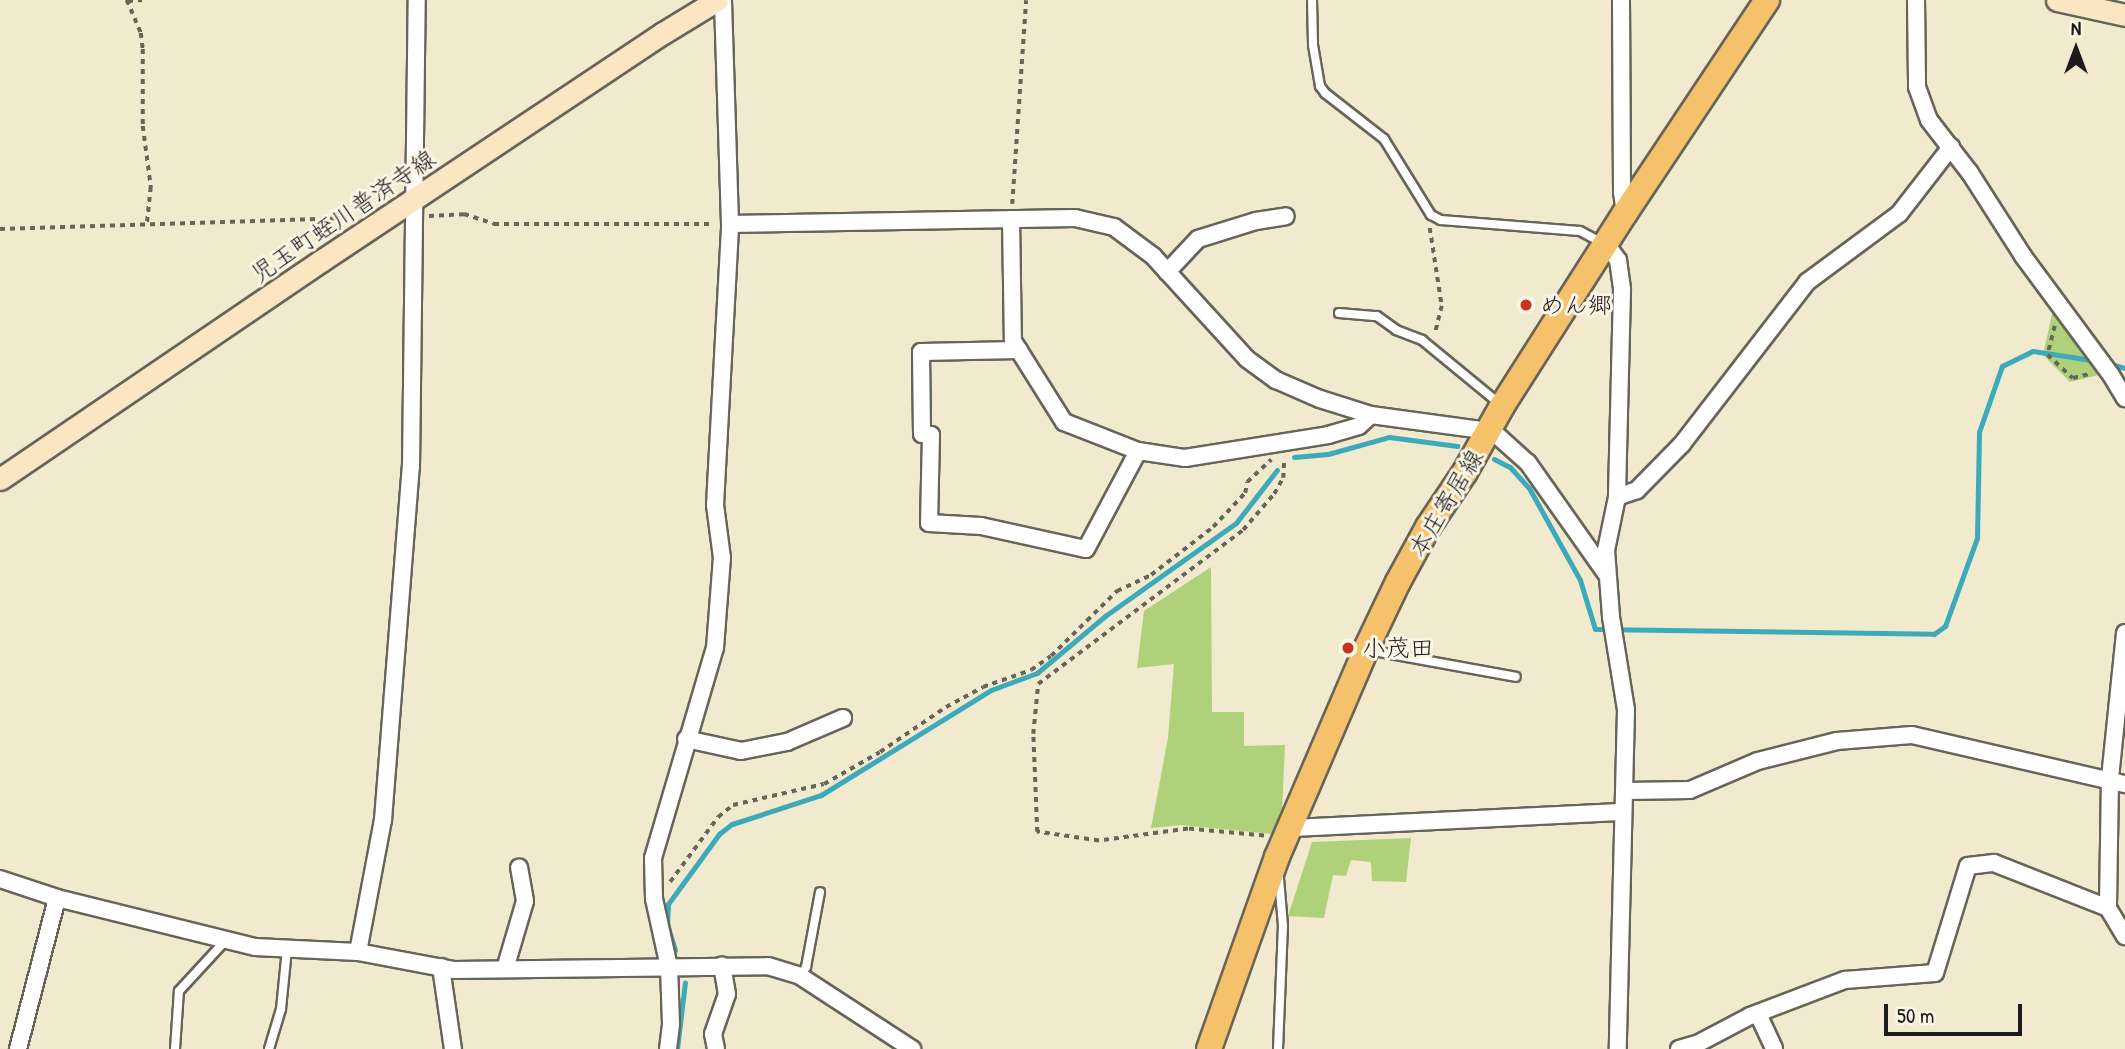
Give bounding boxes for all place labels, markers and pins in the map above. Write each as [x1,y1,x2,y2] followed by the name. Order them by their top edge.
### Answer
[1540,291,1612,319] place label: めん郷
[1518,297,1534,313] marker: めん郷
[1362,634,1434,662] place label: 小茂田
[1340,640,1356,656] marker: 小茂田

